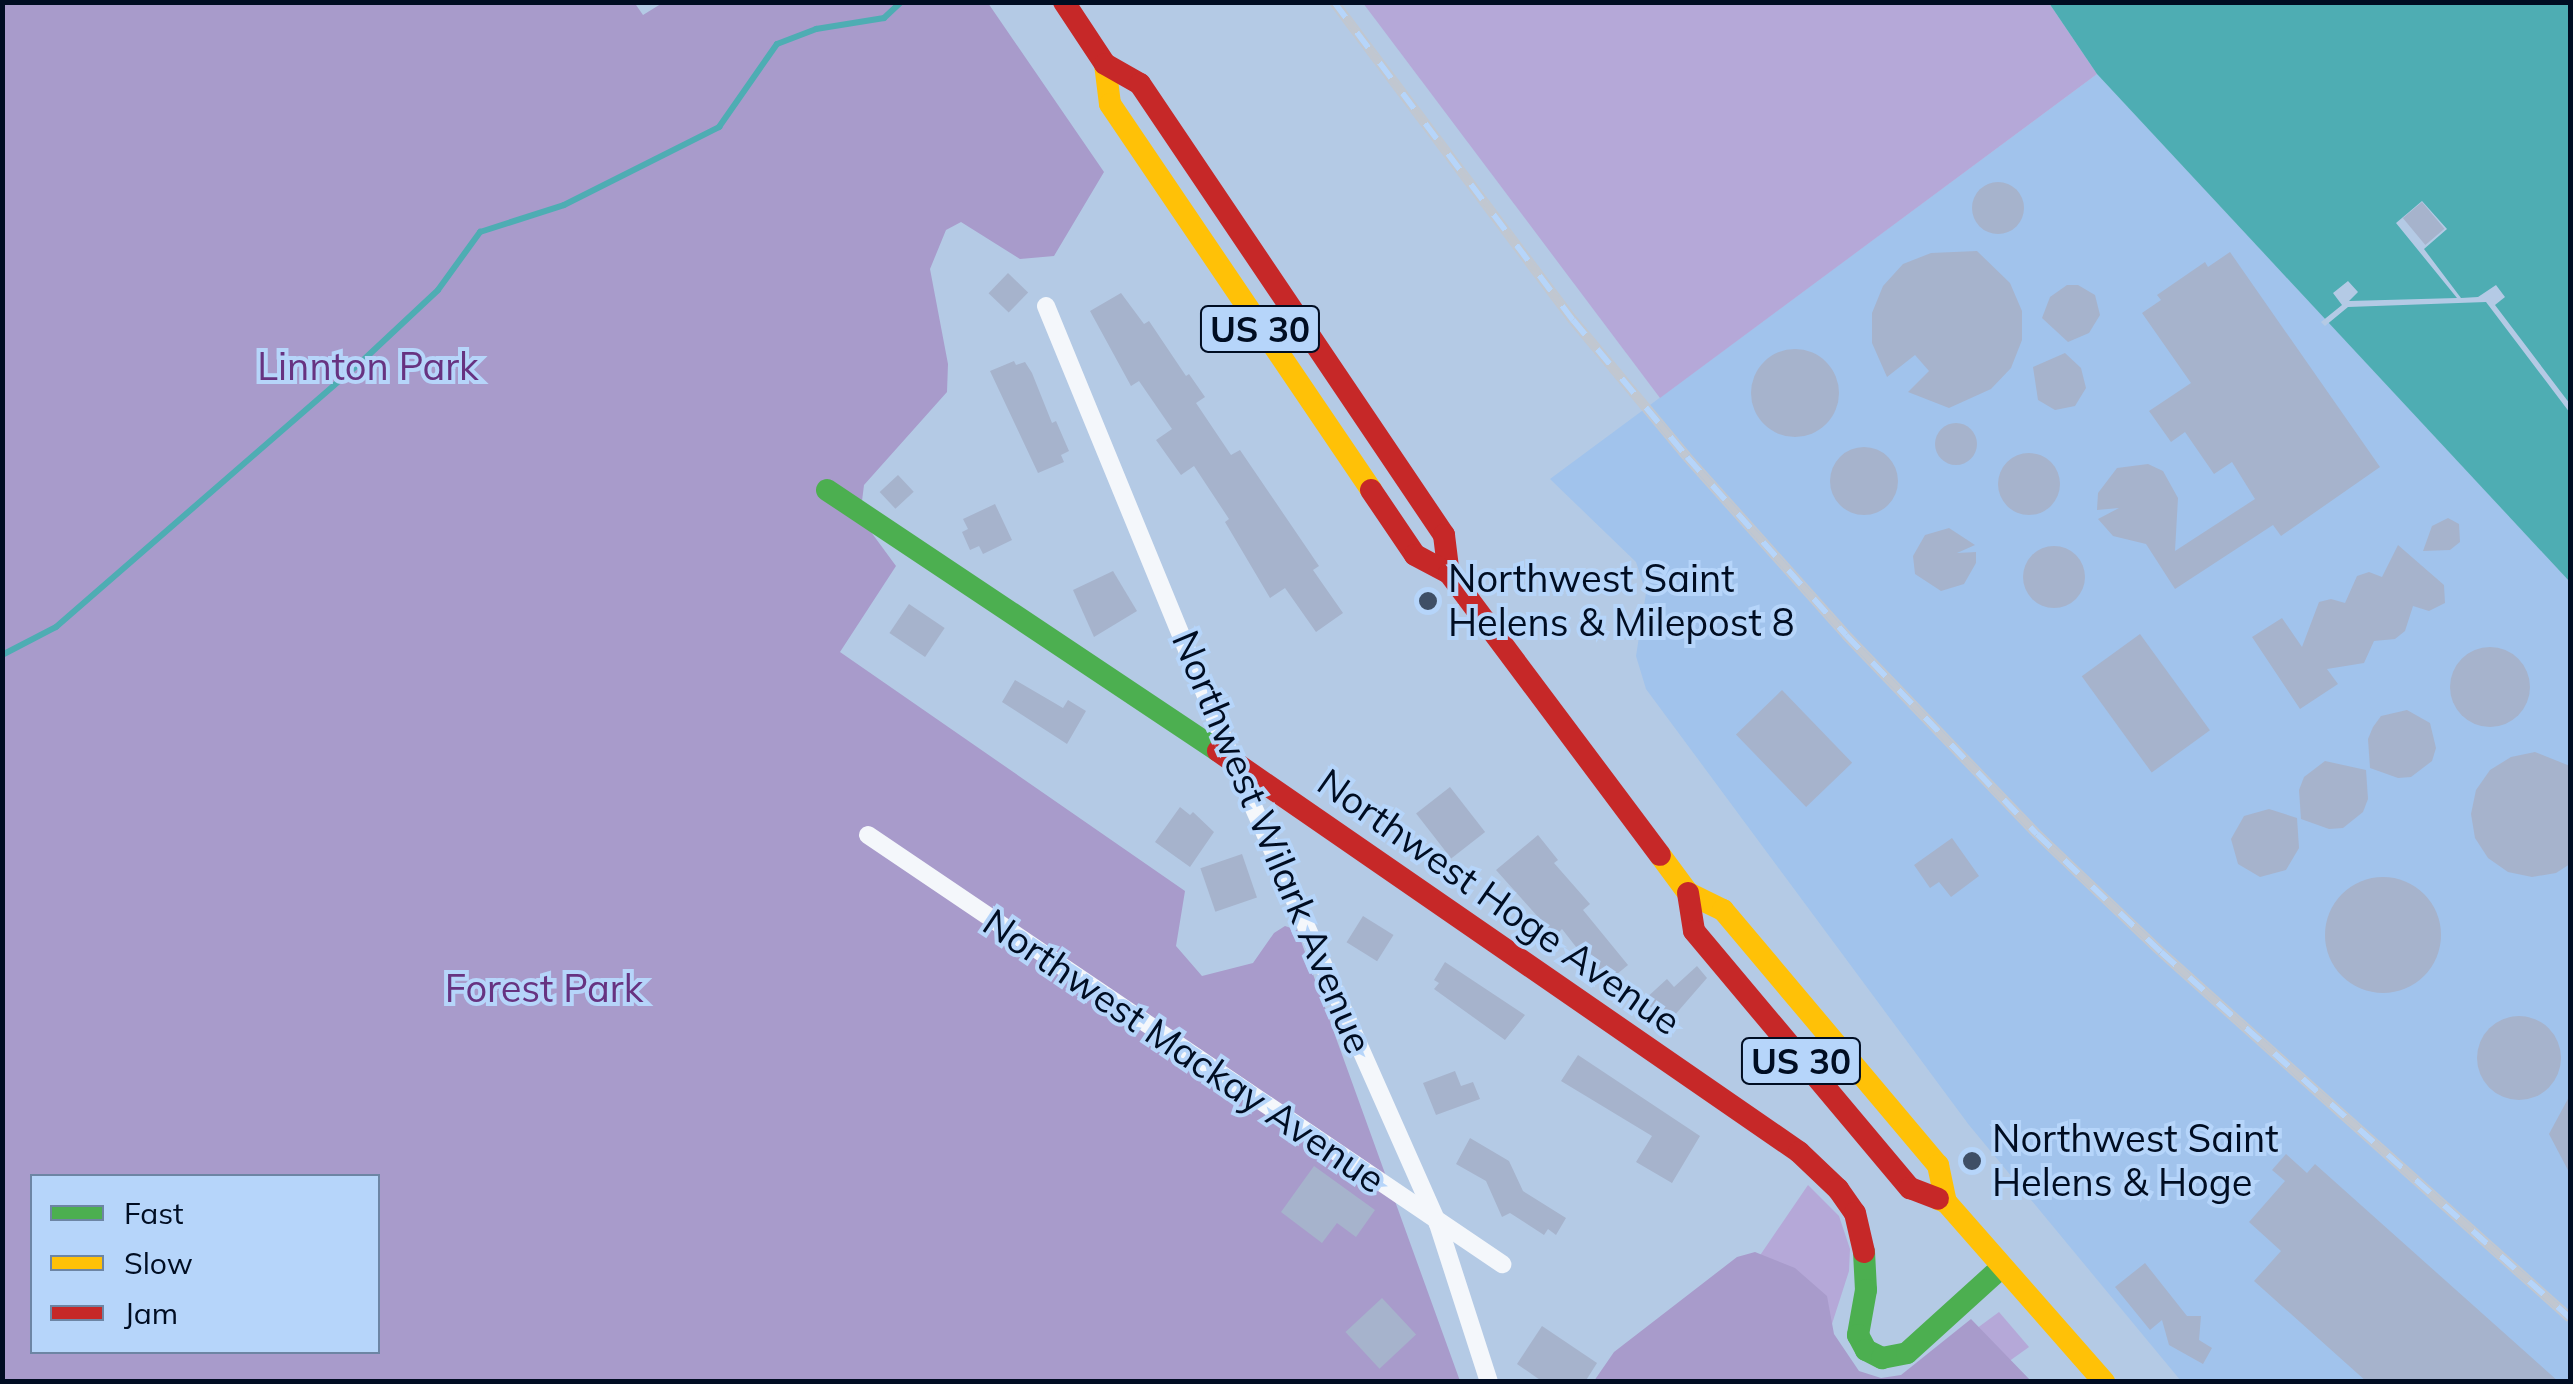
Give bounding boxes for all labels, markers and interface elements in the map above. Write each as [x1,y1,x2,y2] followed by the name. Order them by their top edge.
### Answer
[1198,299,1322,359] road number: US 30
[257,344,479,390] park label: Linnton Park
[1448,556,1794,646] place label: Northwest Saint Helens & Milepost 8
[1417,590,1439,612] marker: Northwest Saint Helens & Milepost 8
[1162,624,1382,1060] street label: Northwest Wilark Avenue
[1309,759,1689,1045] street label: Northwest Hoge Avenue
[975,900,1393,1202] street label: Northwest Mackay Avenue
[445,966,643,1012] park label: Forest Park
[1738,1031,1864,1091] road number: US 30
[1992,1116,2279,1206] place label: Northwest Saint Helens & Hoge
[1961,1150,1983,1172] marker: Northwest Saint Helens & Hoge
[30,1174,380,1354] legend
[124,1194,184,1232] text: Fast
[124,1244,193,1282] text: Slow
[124,1294,178,1332] text: Jam

